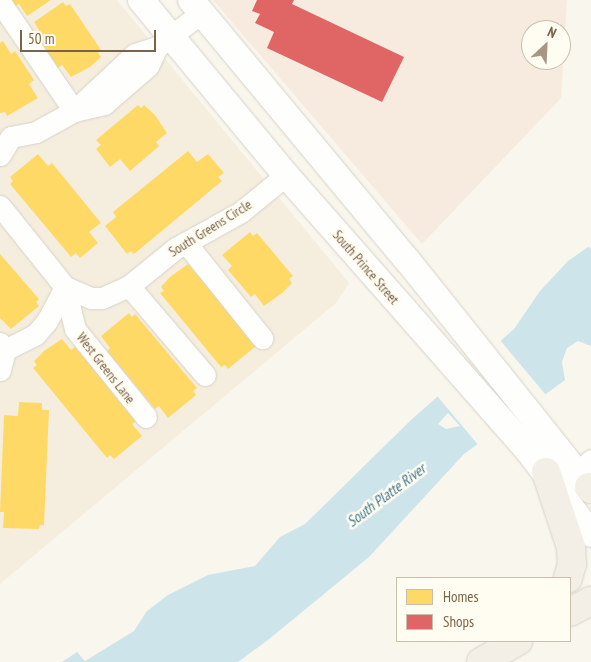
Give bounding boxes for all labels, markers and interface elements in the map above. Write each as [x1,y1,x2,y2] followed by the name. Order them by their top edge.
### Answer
[22,20,159,52] scale bar
[521,20,571,70] north arrow
[545,23,559,42] text: N
[28,29,54,48] text: 50 m
[166,196,254,260] street label: South Greens Circle
[329,227,403,307] street label: South Prince Street
[73,329,139,407] street label: West Greens Lane
[343,460,429,530] water label: South Platte River
[396,577,571,642] legend
[443,587,479,606] text: Homes
[443,612,474,631] text: Shops

